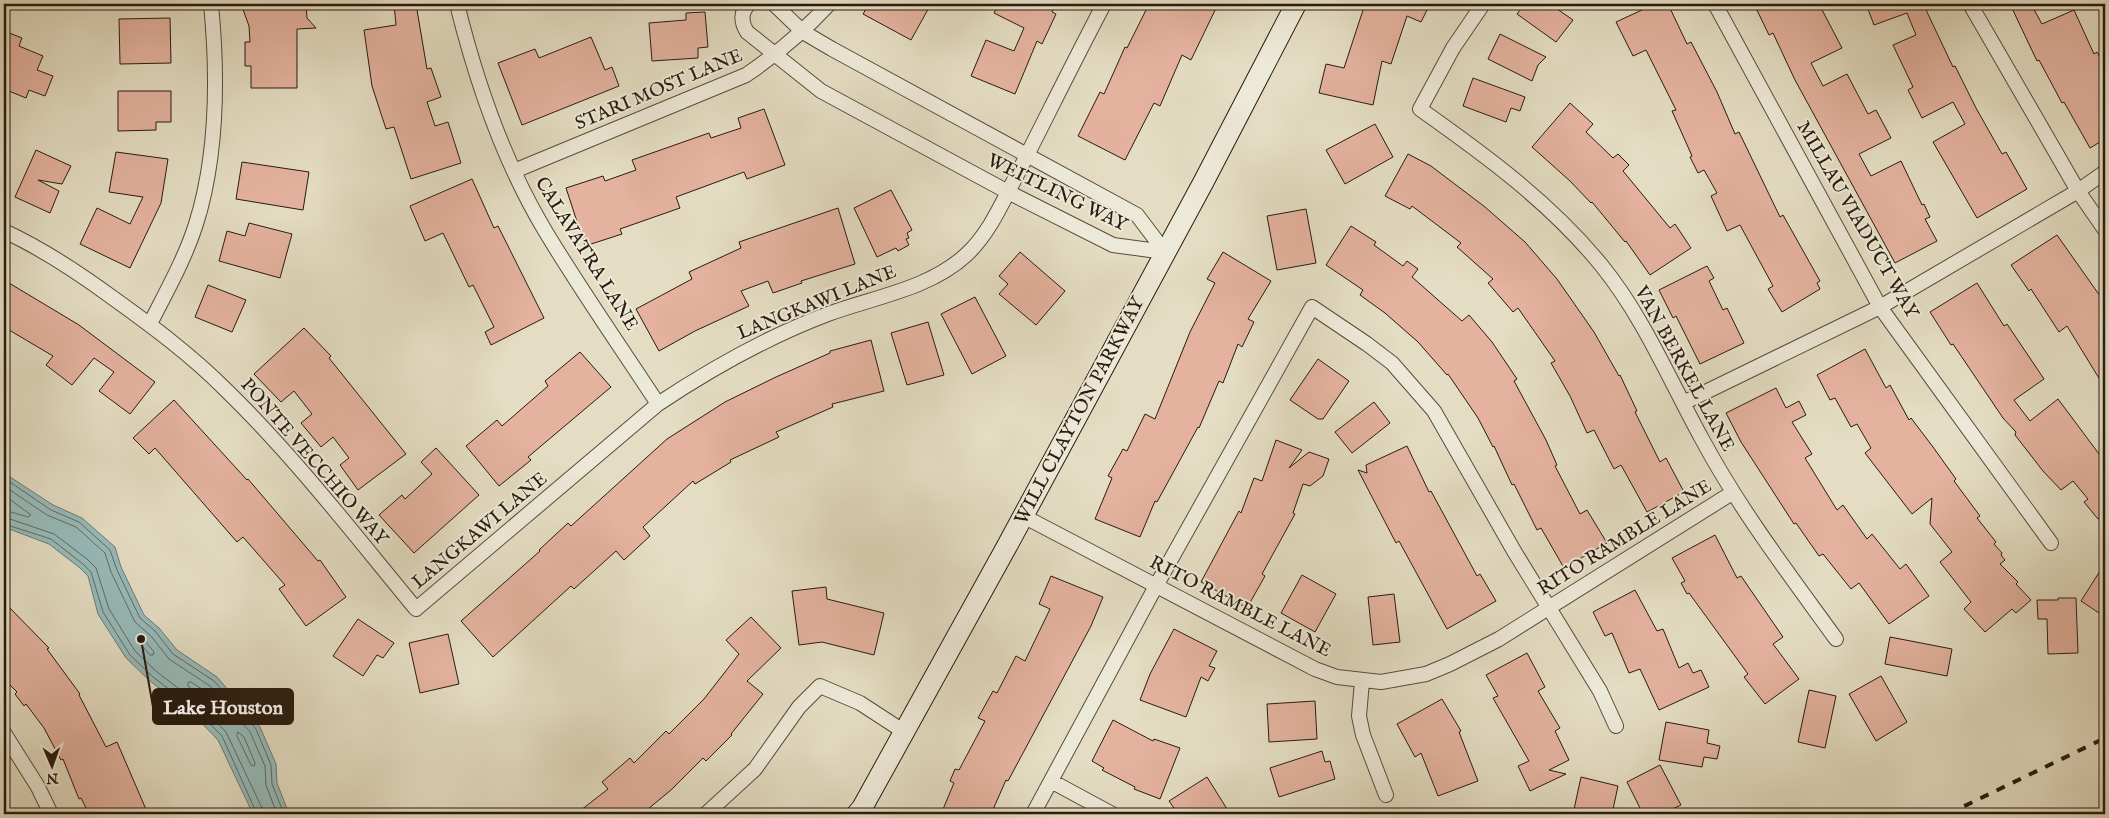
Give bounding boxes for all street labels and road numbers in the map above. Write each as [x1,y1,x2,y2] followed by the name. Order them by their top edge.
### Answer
[572,44,746,136] street label: STARI MOST LANE
[1791,117,1924,324] street label: MILLAU VIADUCT WAY
[983,149,1132,238] street label: WEITLING WAY
[529,173,643,335] street label: CALAVATRA LANE
[734,260,900,346] street label: LANGKAWI LANE
[1628,281,1739,456] street label: VAN BERKEL LANE
[1010,292,1151,529] street label: WILL CLAYTON PARKWAY
[235,373,394,551] street label: PONTE VECCHIO WAY
[407,467,553,595] street label: LANGKAWI LANE
[1534,475,1716,601] street label: RITO RAMBLE LANE
[1145,551,1335,663] street label: RITO RAMBLE LANE

